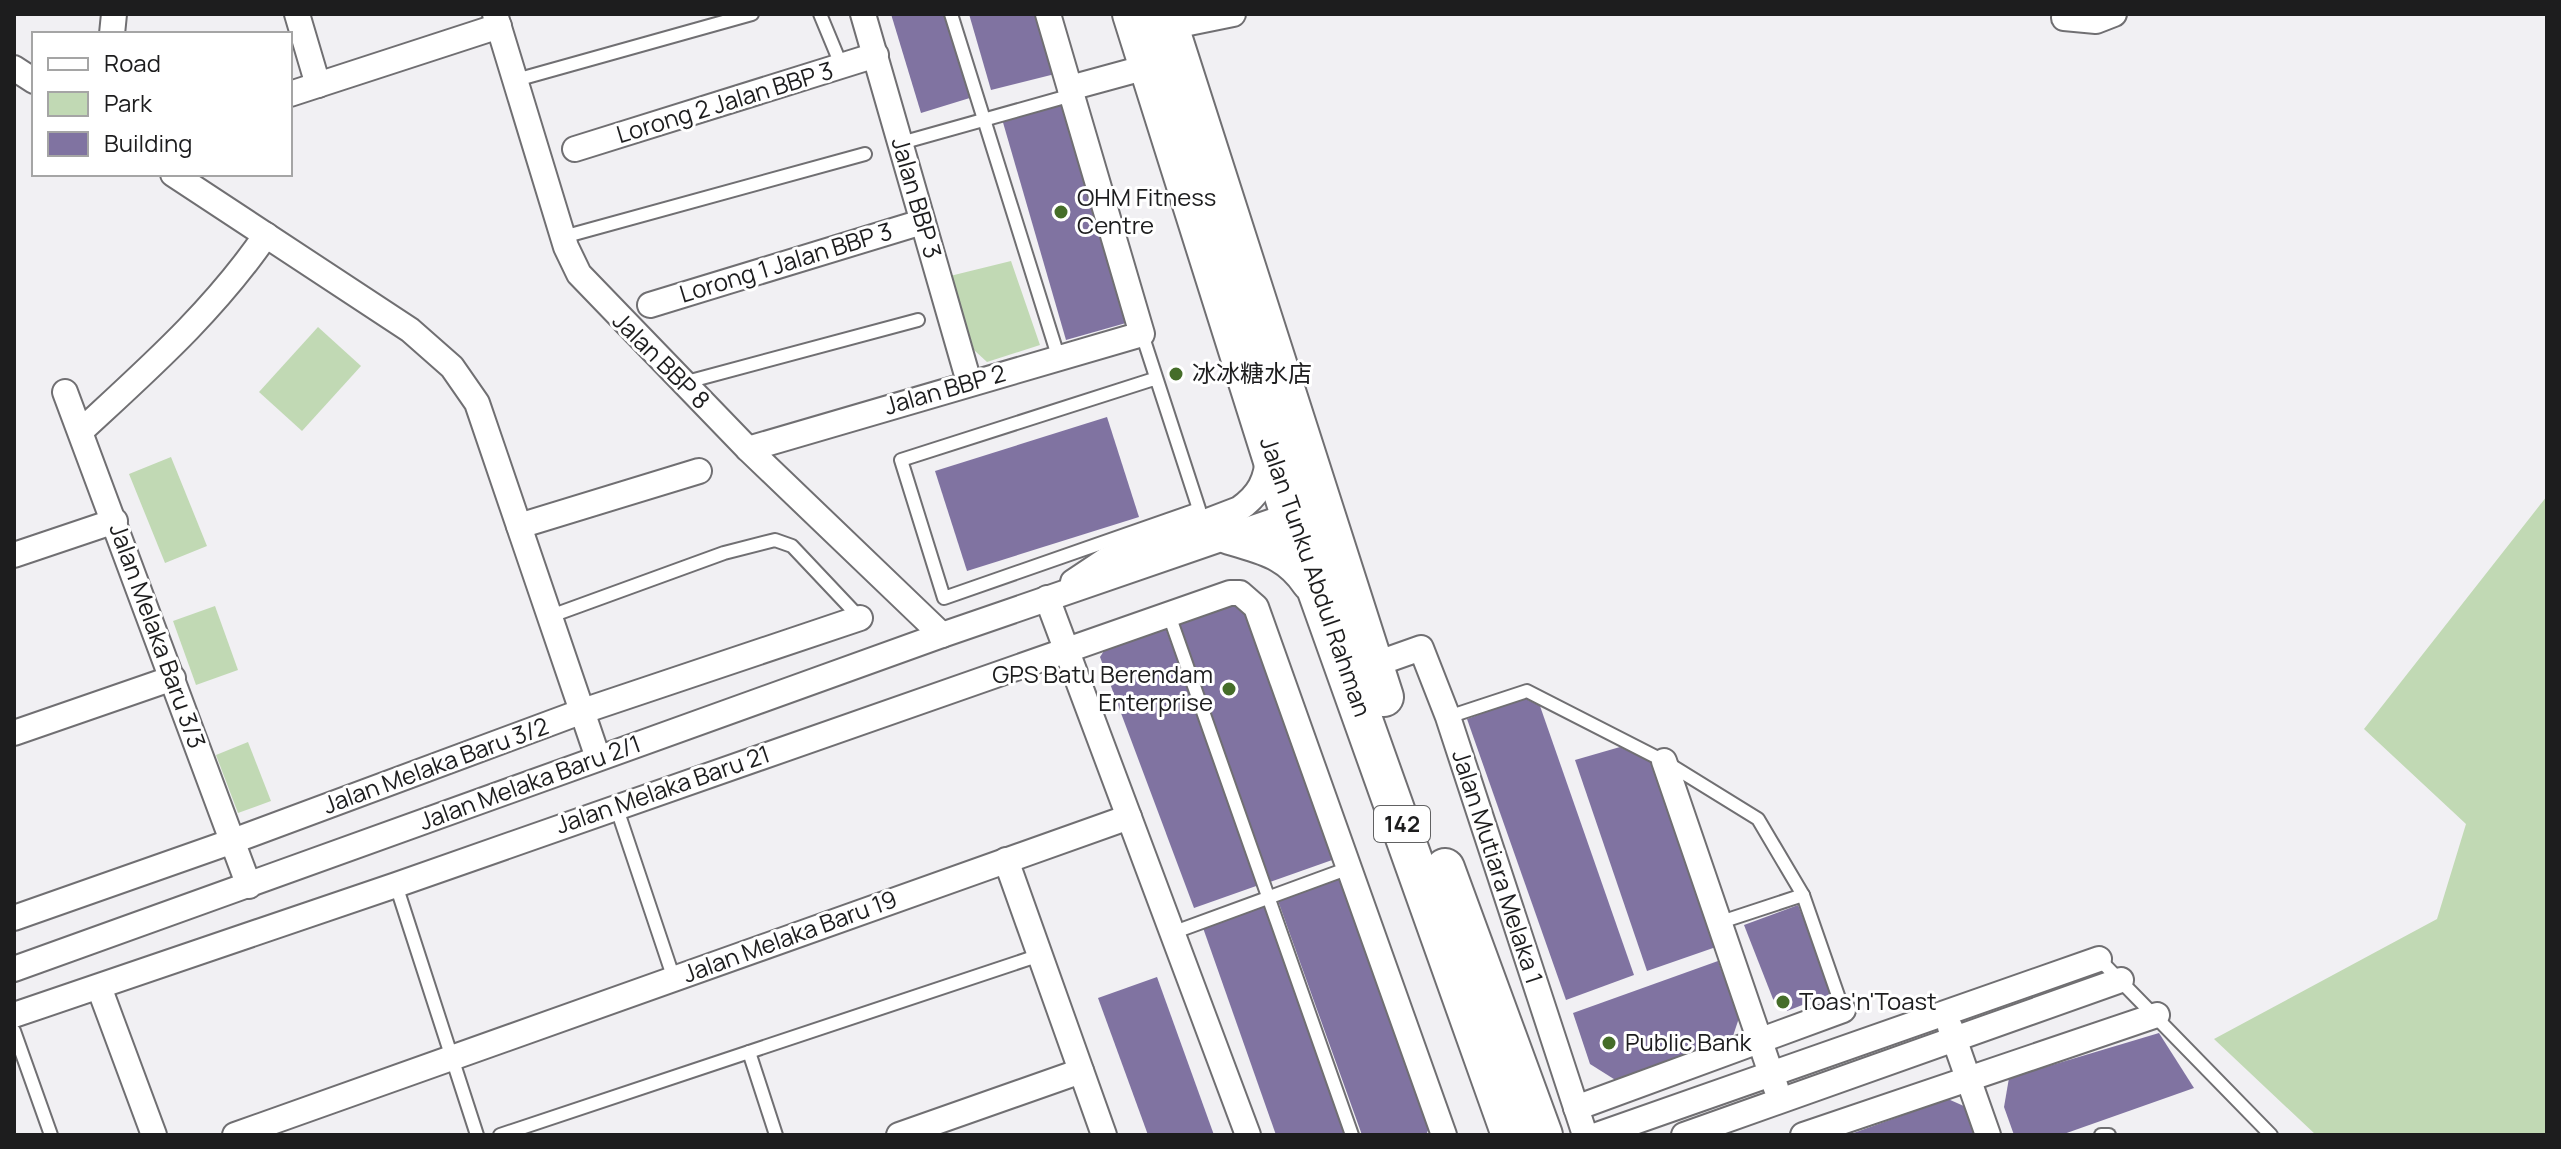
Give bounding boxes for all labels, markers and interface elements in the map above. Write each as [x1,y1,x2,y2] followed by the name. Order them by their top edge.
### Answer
[32,32,292,176] legend
[104,46,161,79] text: Road
[612,53,837,150] street label: Lorong 2 Jalan BBP 3
[104,86,153,119] text: Park
[104,126,192,159] text: Building
[884,133,950,262] street label: Jalan BBP 3
[1077,180,1216,241] place label: OHM Fitness Centre
[1052,203,1070,221] marker: OHM Fitness Centre
[675,213,896,310] street label: Lorong 1 Jalan BBP 3
[606,304,718,416] street label: Jalan BBP 8
[880,355,1009,422] street label: Jalan BBP 2
[1192,356,1312,389] place label: 冰冰糖水店
[1167,365,1185,383] marker: 冰冰糖水店
[1253,432,1380,721] street label: Jalan Tunku Abdul Rahman
[102,518,214,753] street label: Jalan Melaka Baru 3/3
[992,657,1213,718] place label: GPS Batu Berendam Enterprise
[1220,680,1238,698] marker: GPS Batu Berendam Enterprise
[318,708,553,821] street label: Jalan Melaka Baru 3/2
[414,726,645,837] street label: Jalan Melaka Baru 2/1
[551,736,774,841] street label: Jalan Melaka Baru 21
[1445,745,1552,988] street label: Jalan Mutiara Melaka 1
[1374,806,1430,842] road number: 142
[678,881,901,990] street label: Jalan Melaka Baru 19
[1799,984,1937,1017] place label: Toas'n'Toast
[1774,993,1792,1011] marker: Toas'n'Toast
[1625,1025,1753,1058] place label: Public Bank
[1600,1034,1618,1052] marker: Public Bank

